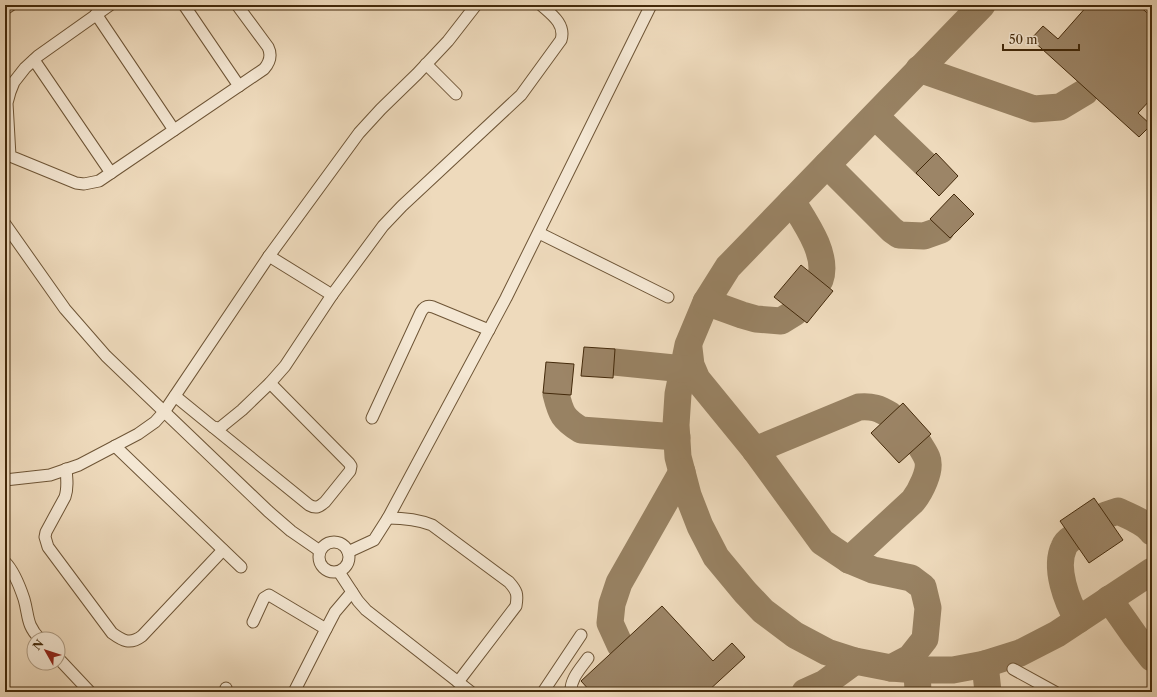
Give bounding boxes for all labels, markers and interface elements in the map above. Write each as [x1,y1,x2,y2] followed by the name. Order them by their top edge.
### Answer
[1003,26,1079,52] scale bar
[1009,32,1038,47] text: 50 m
[26,631,66,671] north arrow
[30,636,47,653] text: N

